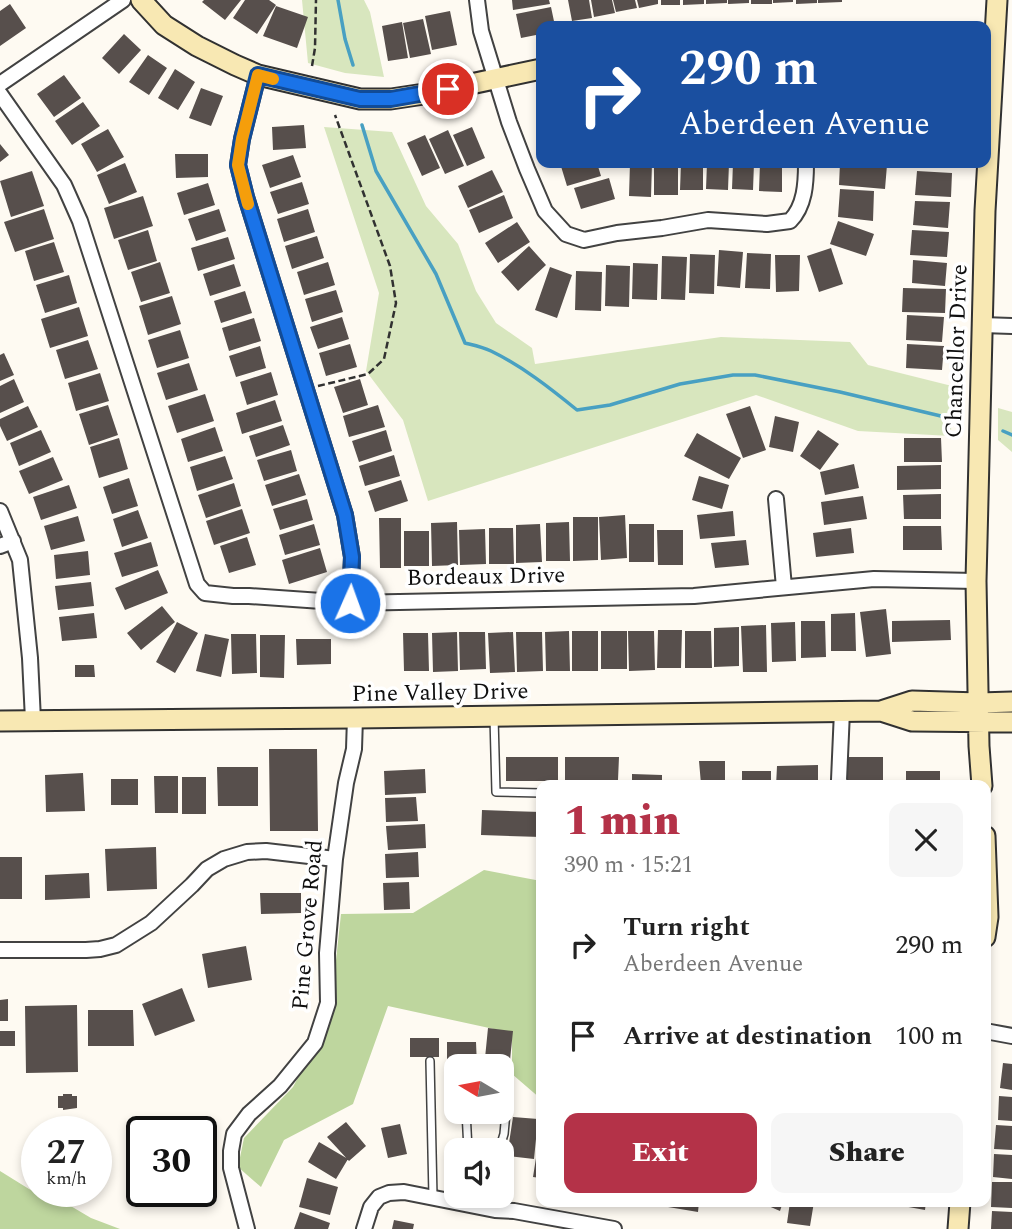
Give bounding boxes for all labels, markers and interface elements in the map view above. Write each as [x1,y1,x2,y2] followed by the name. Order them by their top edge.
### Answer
[679,32,818,107] text: 290 m
[564,49,655,140] icon: right
[418,59,478,119] pin
[429,70,467,108] icon: arrive
[679,100,930,149] text: Aberdeen Avenue
[936,263,978,439] street label: Chancellor Drive
[406,558,566,596] street label: Bordeaux Drive
[313,566,387,640] position arrow
[351,674,529,712] street label: Pine Valley Drive
[564,790,680,853] text: 1 min
[889,803,963,877] button: close
[283,838,333,1012] street label: Pine Grove Road
[564,848,693,883] text: 390 m · 15:21
[623,907,750,947] text: Turn right
[895,925,963,965] text: 290 m
[564,926,602,964] icon: right
[623,947,803,982] text: Aberdeen Avenue
[623,1016,872,1056] text: Arrive at destination
[895,1016,963,1056] text: 100 m
[564,1017,602,1055] icon: arrive
[444,1054,514,1124] north arrow
[444,1054,514,1208] map controls
[564,1113,757,1193] button: Exit
[771,1113,963,1193] button: Share
[126,1116,217,1207] speed limit sign: 30
[47,1126,86,1179] text: 27
[444,1138,514,1208] button: sound
[46,1165,87,1192] text: km/h

